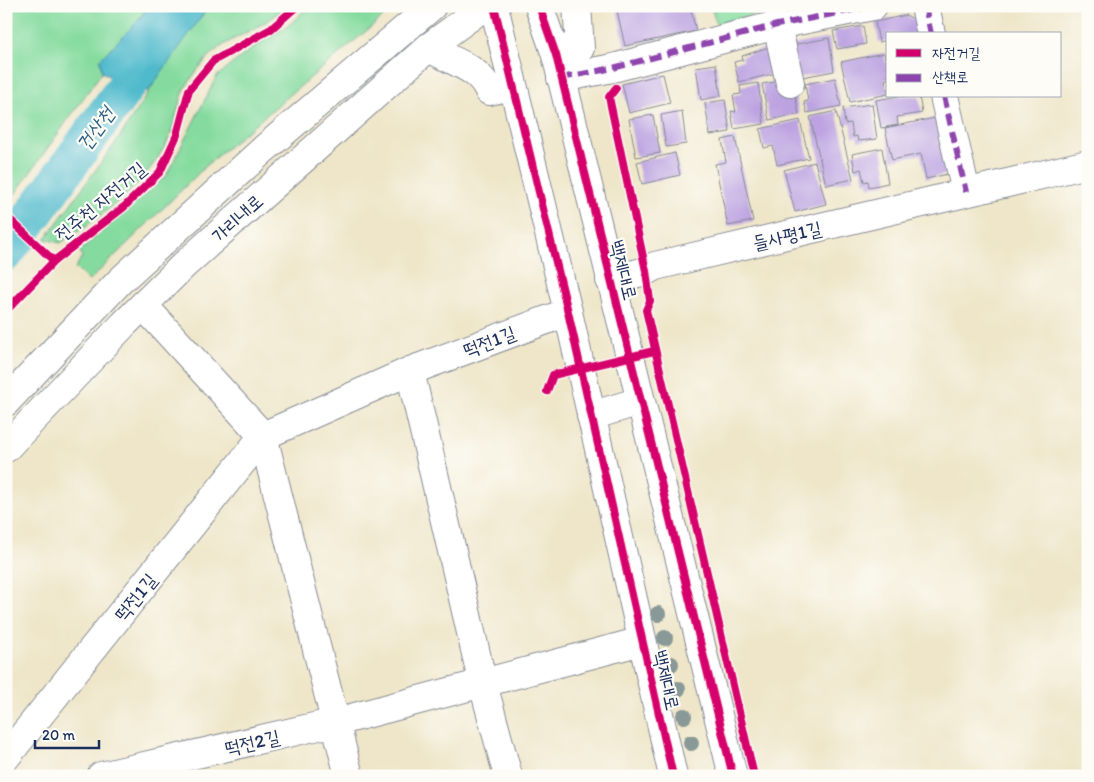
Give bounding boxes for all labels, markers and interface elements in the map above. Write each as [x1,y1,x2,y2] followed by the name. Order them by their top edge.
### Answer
[886,32,1062,98] legend
[932,44,980,62] text: 자전거길
[932,68,968,86] text: 산책로
[71,101,120,156] water label: 건산천
[50,157,150,246] street label: 전주천 자전거길
[207,189,268,247] street label: 가리내로
[750,216,824,255] street label: 들사평1길
[605,238,642,303] street label: 백제대로
[460,321,519,362] street label: 떡전1길
[109,569,162,626] street label: 떡전1길
[648,648,685,712] street label: 백제대로
[35,717,99,749] scale bar
[222,725,282,760] street label: 떡전2길
[42,726,76,744] text: 20 m

